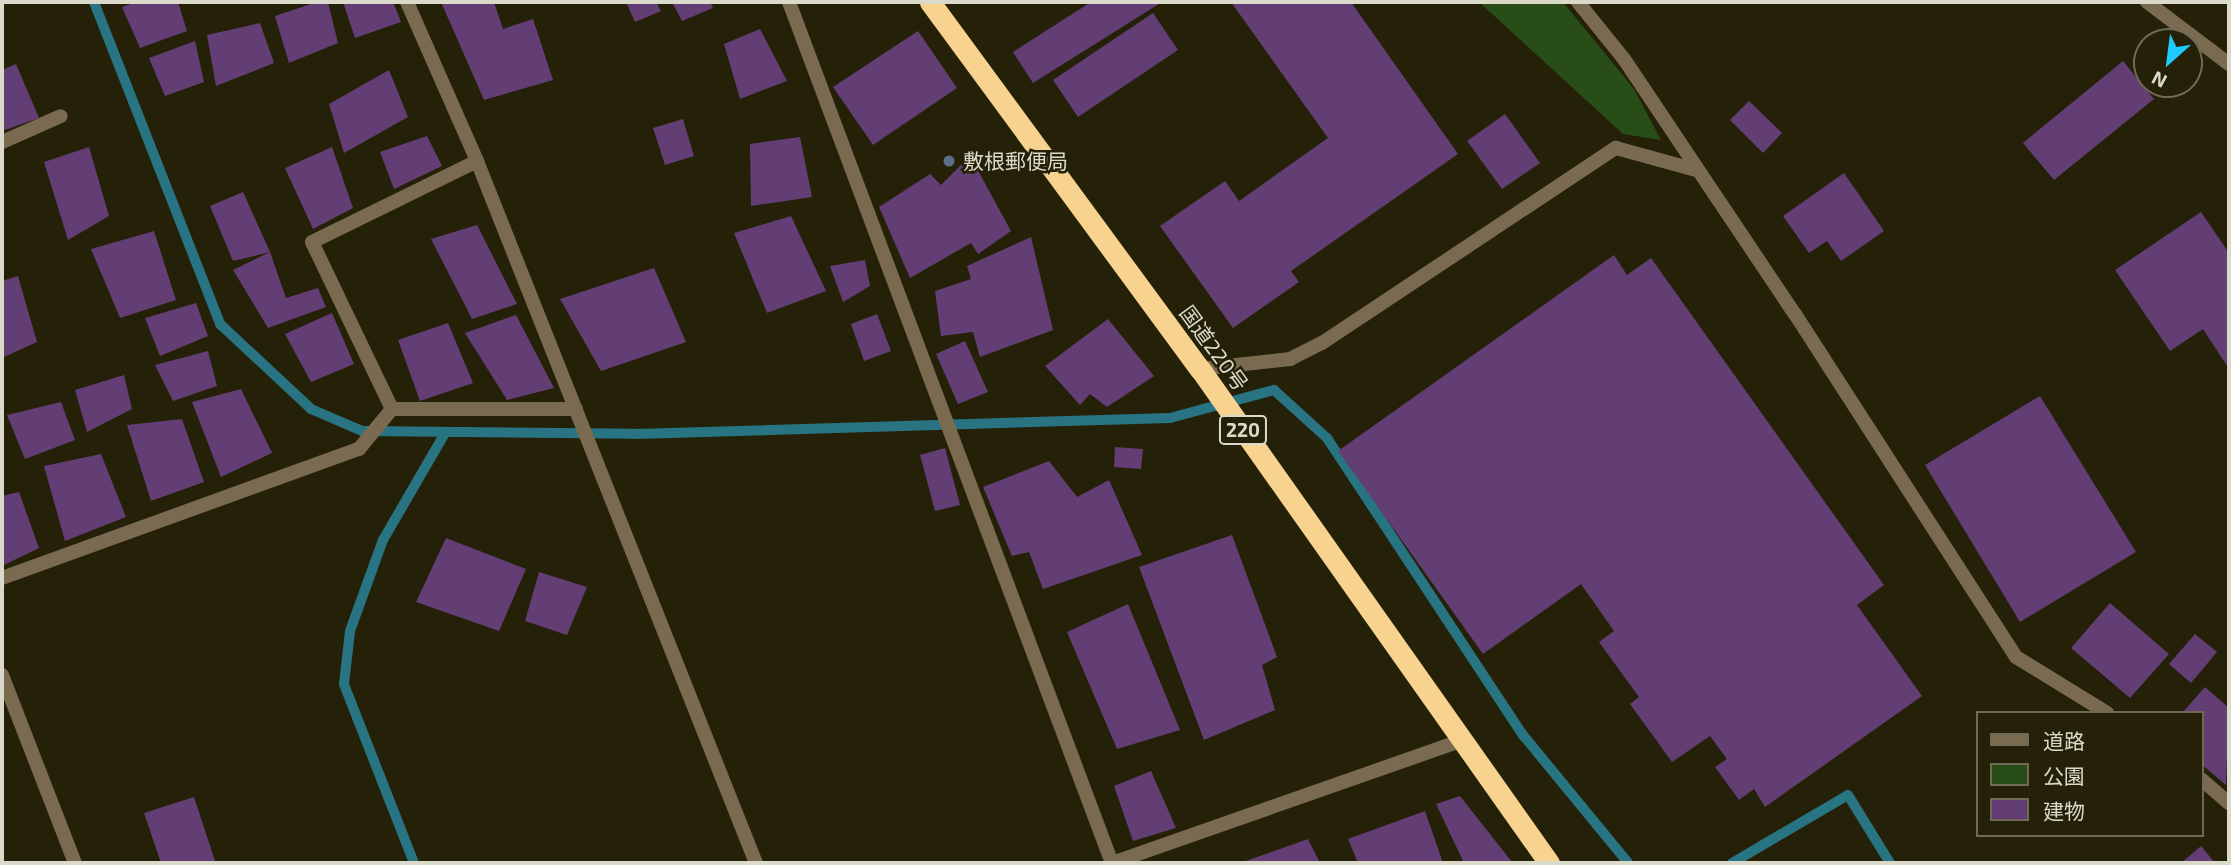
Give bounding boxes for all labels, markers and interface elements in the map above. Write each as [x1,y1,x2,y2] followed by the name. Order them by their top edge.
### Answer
[2133,28,2203,98] north arrow
[2147,67,2170,94] text: N
[963,148,1068,174] place label: 敷根郵便局
[941,153,957,169] marker: 敷根郵便局
[1175,300,1253,396] street label: 国道220号
[1218,414,1268,446] road number: 220
[1976,711,2203,837] legend
[2043,728,2085,753] text: 道路
[2043,763,2085,788] text: 公園
[2043,798,2085,823] text: 建物

